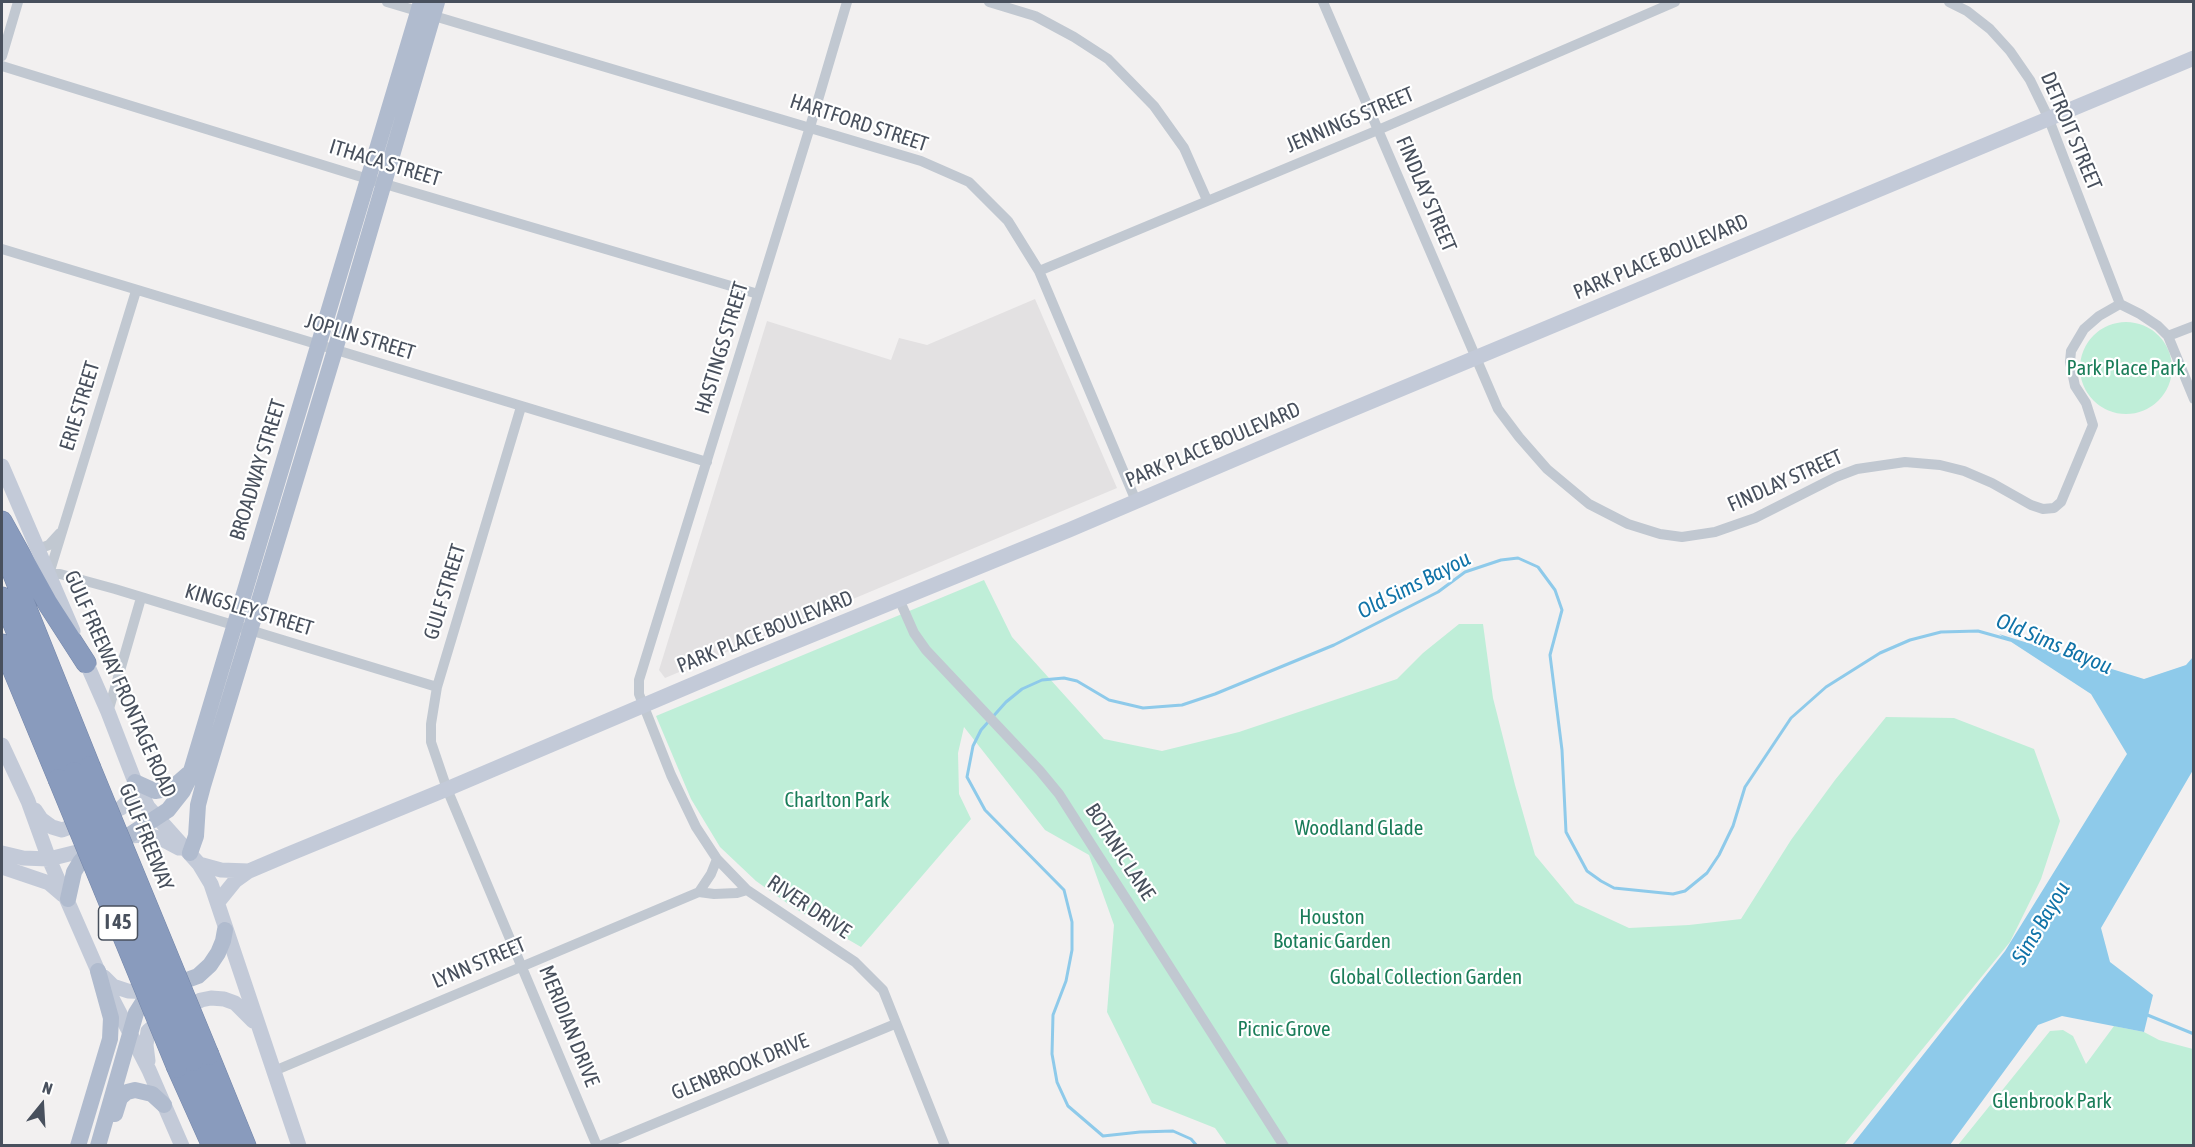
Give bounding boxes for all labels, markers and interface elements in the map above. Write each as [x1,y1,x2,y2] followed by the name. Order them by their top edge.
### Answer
[2035,68,2107,194] street label: DETROIT STREET
[1282,82,1418,158] street label: JENNINGS STREET
[787,89,931,157] street label: HARTFORD STREET
[1390,132,1462,256] street label: FINDLAY STREET
[326,134,444,192] street label: ITHACA STREET
[1570,209,1752,305] street label: PARK PLACE BOULEVARD
[690,279,754,417] street label: HASTINGS STREET
[302,308,418,366] street label: JOPLIN STREET
[2067,355,2185,381] park label: Park Place Park
[54,358,106,454] street label: ERIE STREET
[225,396,291,544] street label: BROADWAY STREET
[1122,397,1304,493] street label: PARK PLACE BOULEVARD
[1724,444,1846,518] street label: FINDLAY STREET
[419,541,471,643] street label: GULF STREET
[1353,545,1475,625] water label: Old Sims Bayou
[59,567,181,801] street label: GULF FREEWAY FRONTAGE ROAD
[182,579,316,641] street label: KINGSLEY STREET
[673,585,857,679] street label: PARK PLACE BOULEVARD
[1992,608,2116,680] water label: Old Sims Bayou
[113,780,179,894] street label: GULF FREEWAY
[785,787,889,813] park label: Charlton Park
[1079,799,1161,905] street label: BOTANIC LANE
[1295,815,1423,841] park label: Woodland Glade
[762,870,856,944] street label: RIVER DRIVE
[2006,877,2076,969] water label: Sims Bayou
[1273,904,1391,954] park label: Houston Botanic Garden
[98,906,138,940] road number: I 45
[428,932,530,994] street label: LYNN STREET
[533,962,605,1090] street label: MERIDIAN DRIVE
[1330,964,1522,990] park label: Global Collection Garden
[1237,1016,1331,1042] park label: Picnic Grove
[668,1028,812,1106] street label: GLENBROOK DRIVE
[12,1075,72,1135] north arrow
[40,1078,55,1098] text: N
[1992,1088,2112,1114] park label: Glenbrook Park

